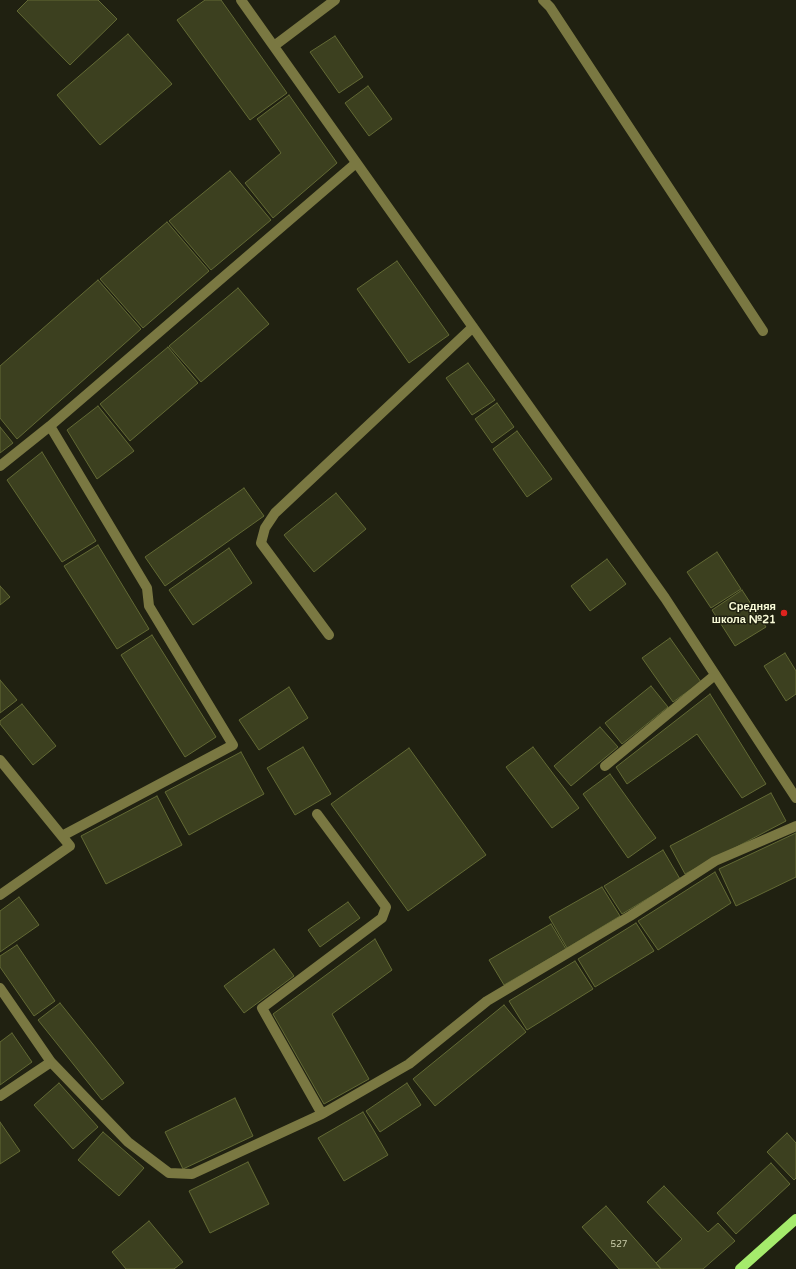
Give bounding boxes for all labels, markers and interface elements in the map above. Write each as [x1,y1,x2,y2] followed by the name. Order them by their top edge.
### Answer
[712,600,776,626] place label: Средняя школа №21
[779,608,789,618] marker: Средняя школа №21
[611,1240,627,1250] house number: 527

